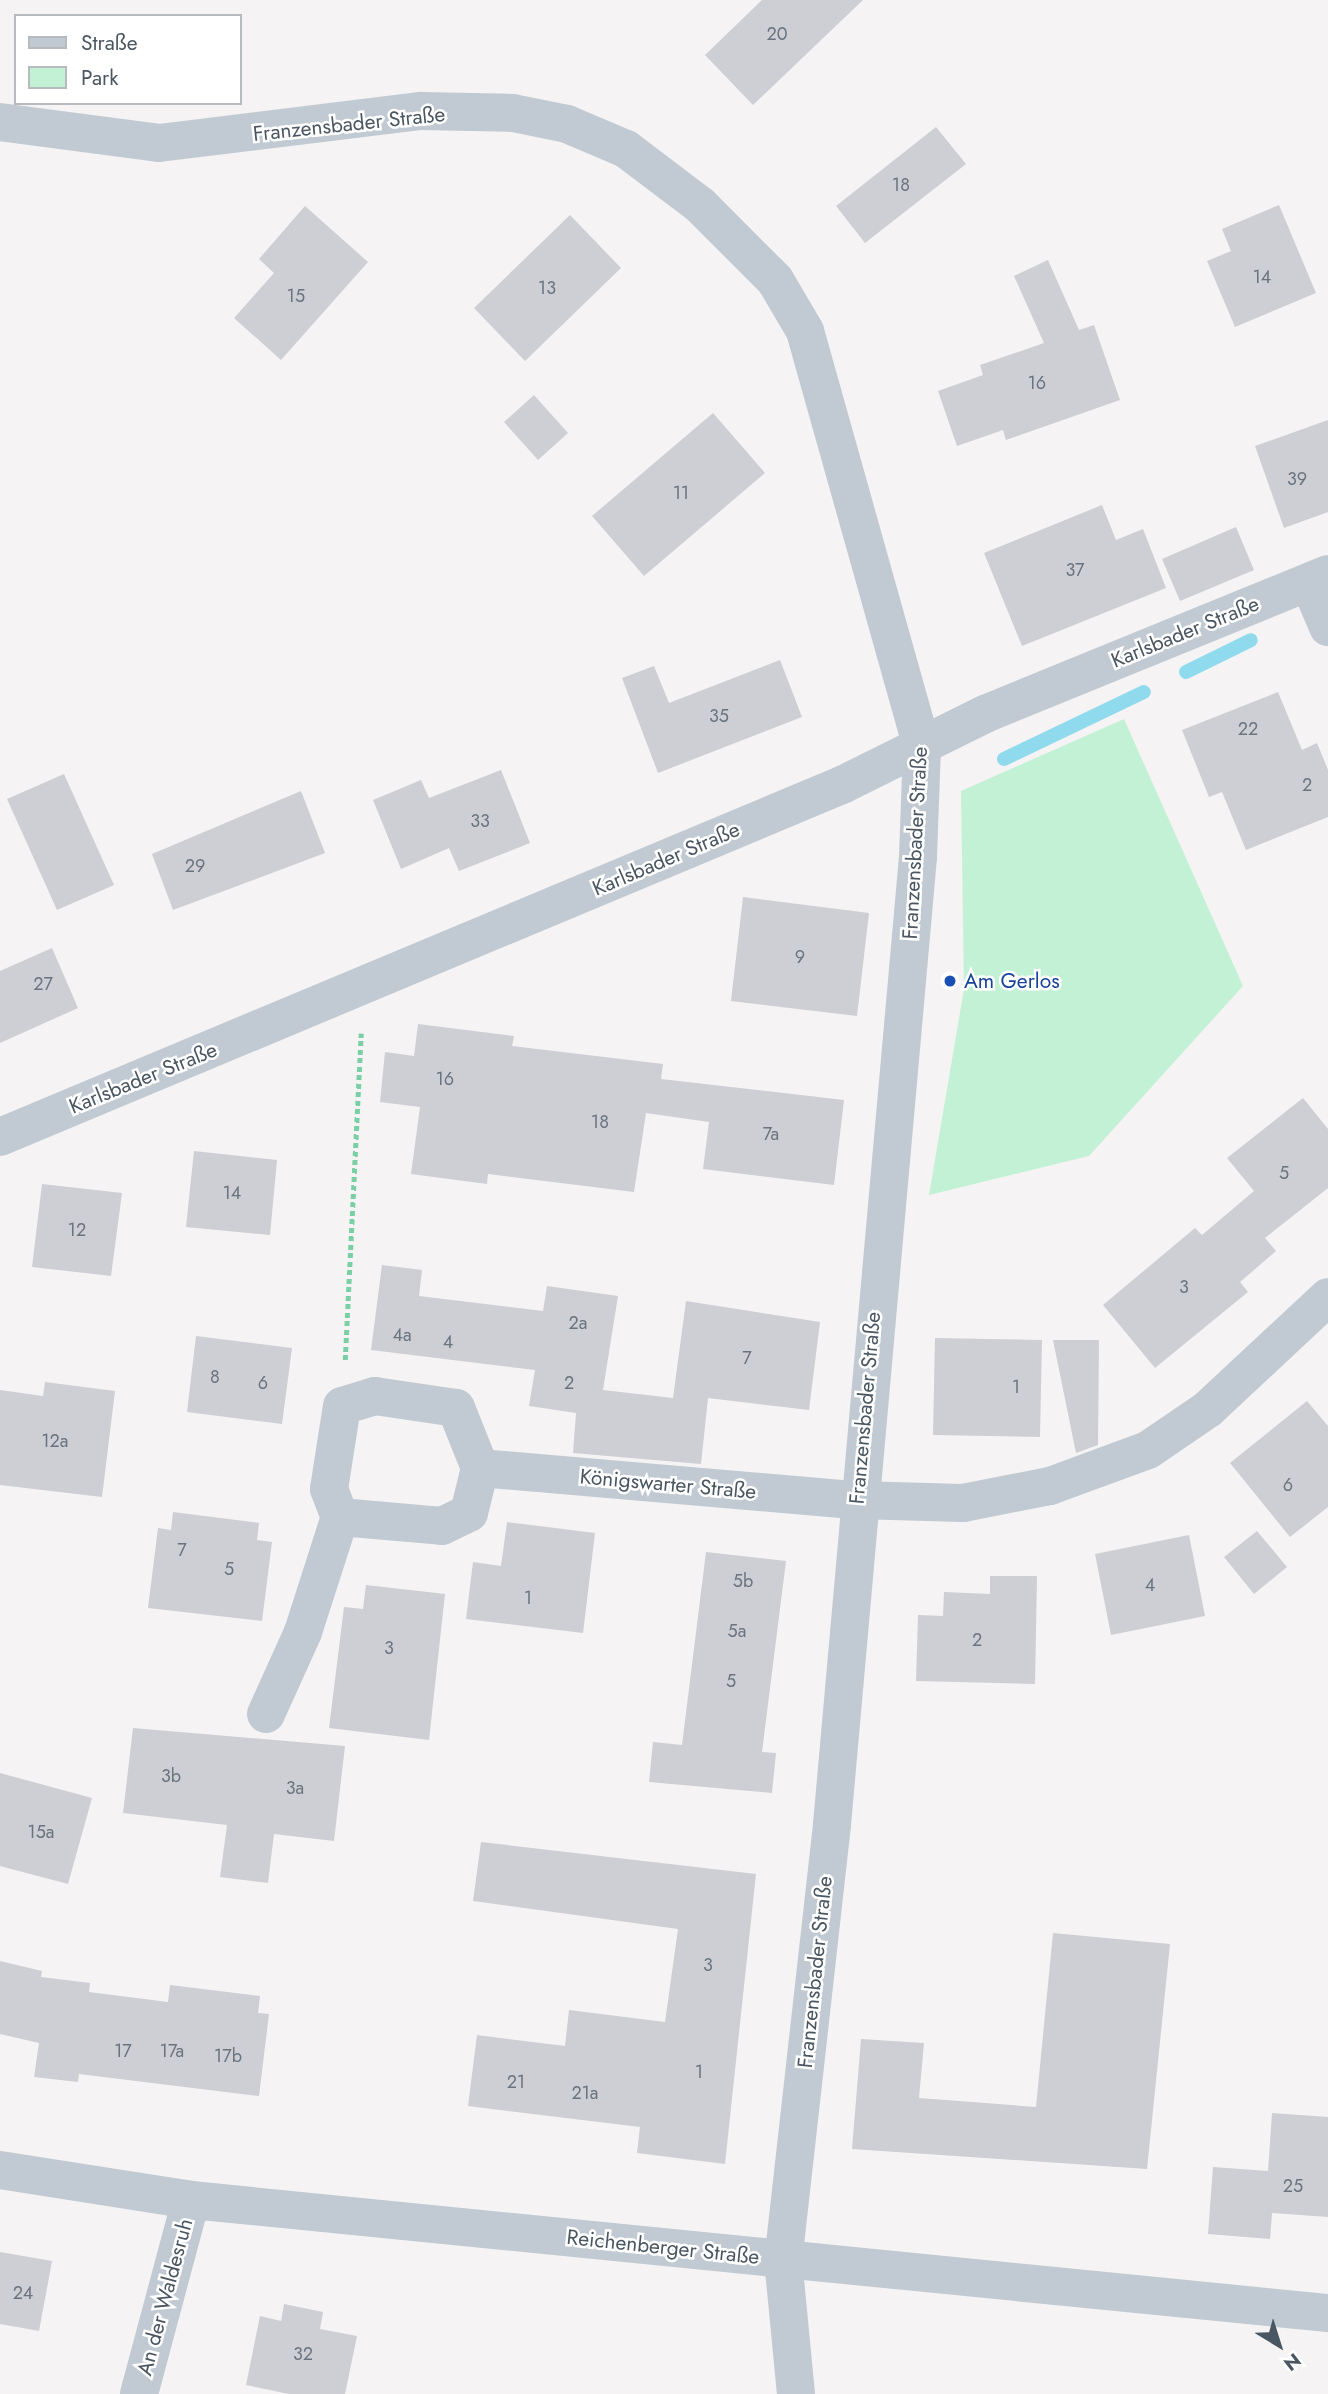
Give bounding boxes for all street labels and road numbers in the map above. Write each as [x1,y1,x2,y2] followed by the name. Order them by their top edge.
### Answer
[252,101,446,147] street label: Franzensbader Straße
[1107,591,1263,673] street label: Karlsbader Straße
[897,746,933,940] street label: Franzensbader Straße
[589,817,743,901] street label: Karlsbader Straße
[65,1037,221,1119] street label: Karlsbader Straße
[844,1311,886,1505] street label: Franzensbader Straße
[579,1464,757,1504] street label: Königswarter Straße
[792,1875,838,2069] street label: Franzensbader Straße
[132,2216,198,2378] street label: An der Waldesruh
[565,2224,761,2270] street label: Reichenberger Straße

